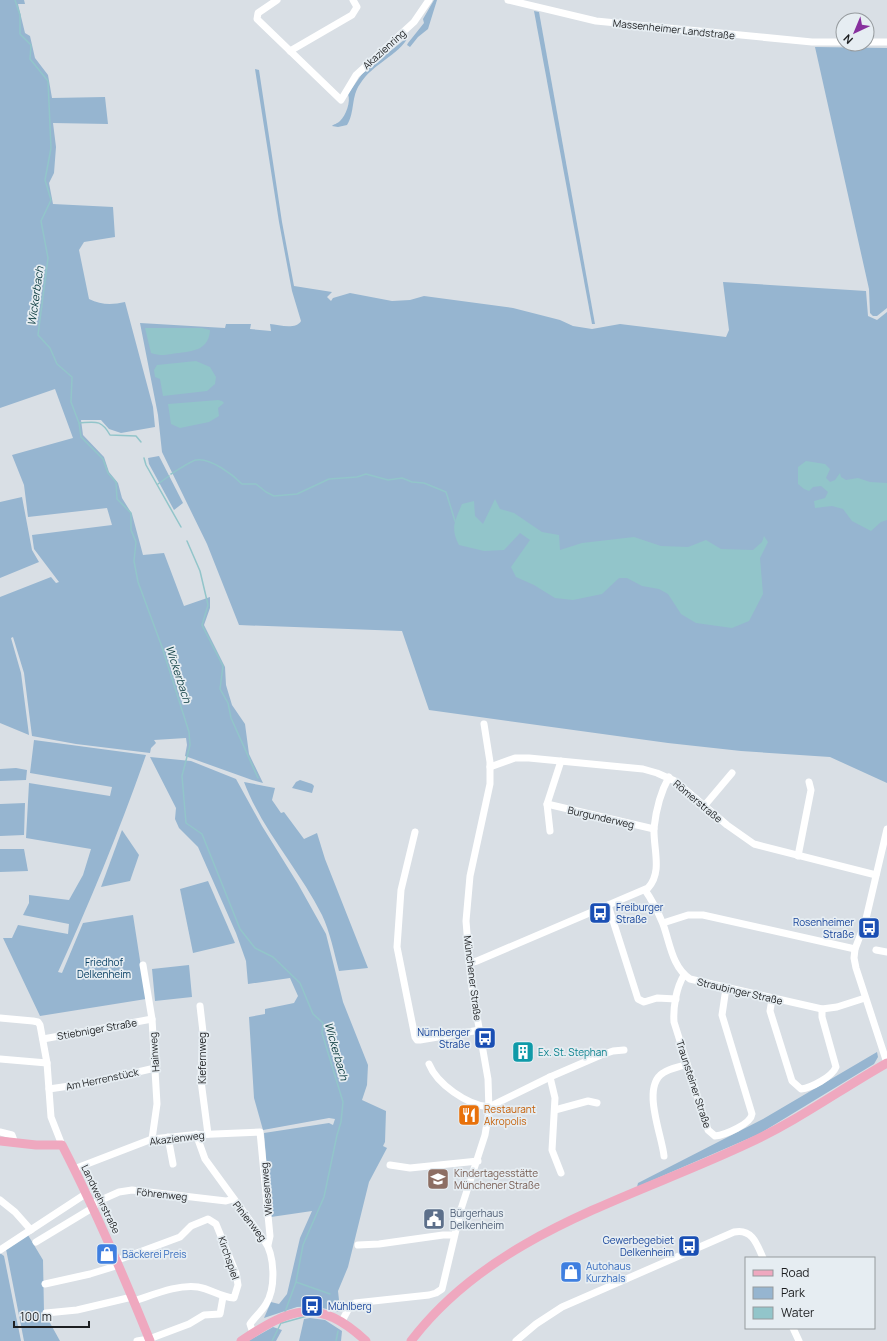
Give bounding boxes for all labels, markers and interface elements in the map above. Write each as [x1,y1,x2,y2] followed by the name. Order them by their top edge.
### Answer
[835,12,875,52] north arrow
[612,16,736,42] street label: Massenheimer Landstraße
[359,26,409,72] street label: Akazienring
[840,31,856,48] text: N
[23,265,47,327] water label: Wickerbach
[163,643,196,705] water label: Wickerbach
[671,776,726,826] street label: Römerstraße
[566,803,636,831] street label: Burgunderweg
[587,900,613,926] bus stop icon: Freiburger Straße
[616,900,664,926] place label: Freiburger Straße
[793,915,854,941] place label: Rosenheimer Straße
[856,915,882,941] bus stop icon: Rosenheimer Straße
[461,935,485,1022] street label: Münchener Straße
[77,955,131,981] park label: Friedhof Delkenheim
[696,974,784,1008] street label: Straubinger Straße
[56,1015,138,1043] street label: Stiebniger Straße
[322,1020,353,1082] water label: Wickerbach
[417,1025,470,1051] place label: Nürnberger Straße
[472,1025,498,1051] bus stop icon: Nürnberger Straße
[146,1032,162,1072] street label: Hainweg
[195,1032,209,1084] street label: Kiefernweg
[673,1038,715,1130] street label: Traunsteiner Straße
[510,1039,536,1065] building icon: Ex. St. Stephan
[538,1045,607,1059] place label: Ex. St. Stephan
[64,1064,141,1094] street label: Am Herrenstück
[456,1102,482,1128] restaurant icon: Restaurant Akropolis
[484,1102,536,1128] place label: Restaurant Akropolis
[149,1128,205,1148] street label: Akazienweg
[78,1162,124,1236] street label: Landwehrstraße
[257,1162,275,1216] street label: Wiesenweg
[425,1166,451,1192] school or university icon: Kindertagesstätte Münchener Straße
[454,1166,540,1192] place label: Kindertagesstätte Münchener Straße
[136,1184,188,1204] street label: Föhrenweg
[230,1198,270,1244] street label: Pinienweg
[421,1206,447,1232] public building icon: Bürgerhaus Delkenheim
[450,1206,504,1232] place label: Bürgerhaus Delkenheim
[603,1233,674,1259] place label: Gewerbegebiet Delkenheim
[676,1233,702,1259] bus stop icon: Gewerbegebiet Delkenheim
[215,1234,243,1282] street label: Kirchspiel
[94,1241,120,1267] shop icon: Bäckerei Preis
[122,1247,187,1261] place label: Bäckerei Preis
[745,1257,875,1329] legend
[558,1259,584,1285] shop icon: Autohaus Kurzhals
[586,1259,631,1285] place label: Autohaus Kurzhals
[781,1264,809,1281] text: Road
[781,1284,806,1301] text: Park
[299,1293,325,1319] bus stop icon: Mühlberg
[328,1299,372,1313] place label: Mühlberg
[14,1303,89,1329] scale bar
[781,1304,815,1321] text: Water
[20,1308,52,1325] text: 100 m

